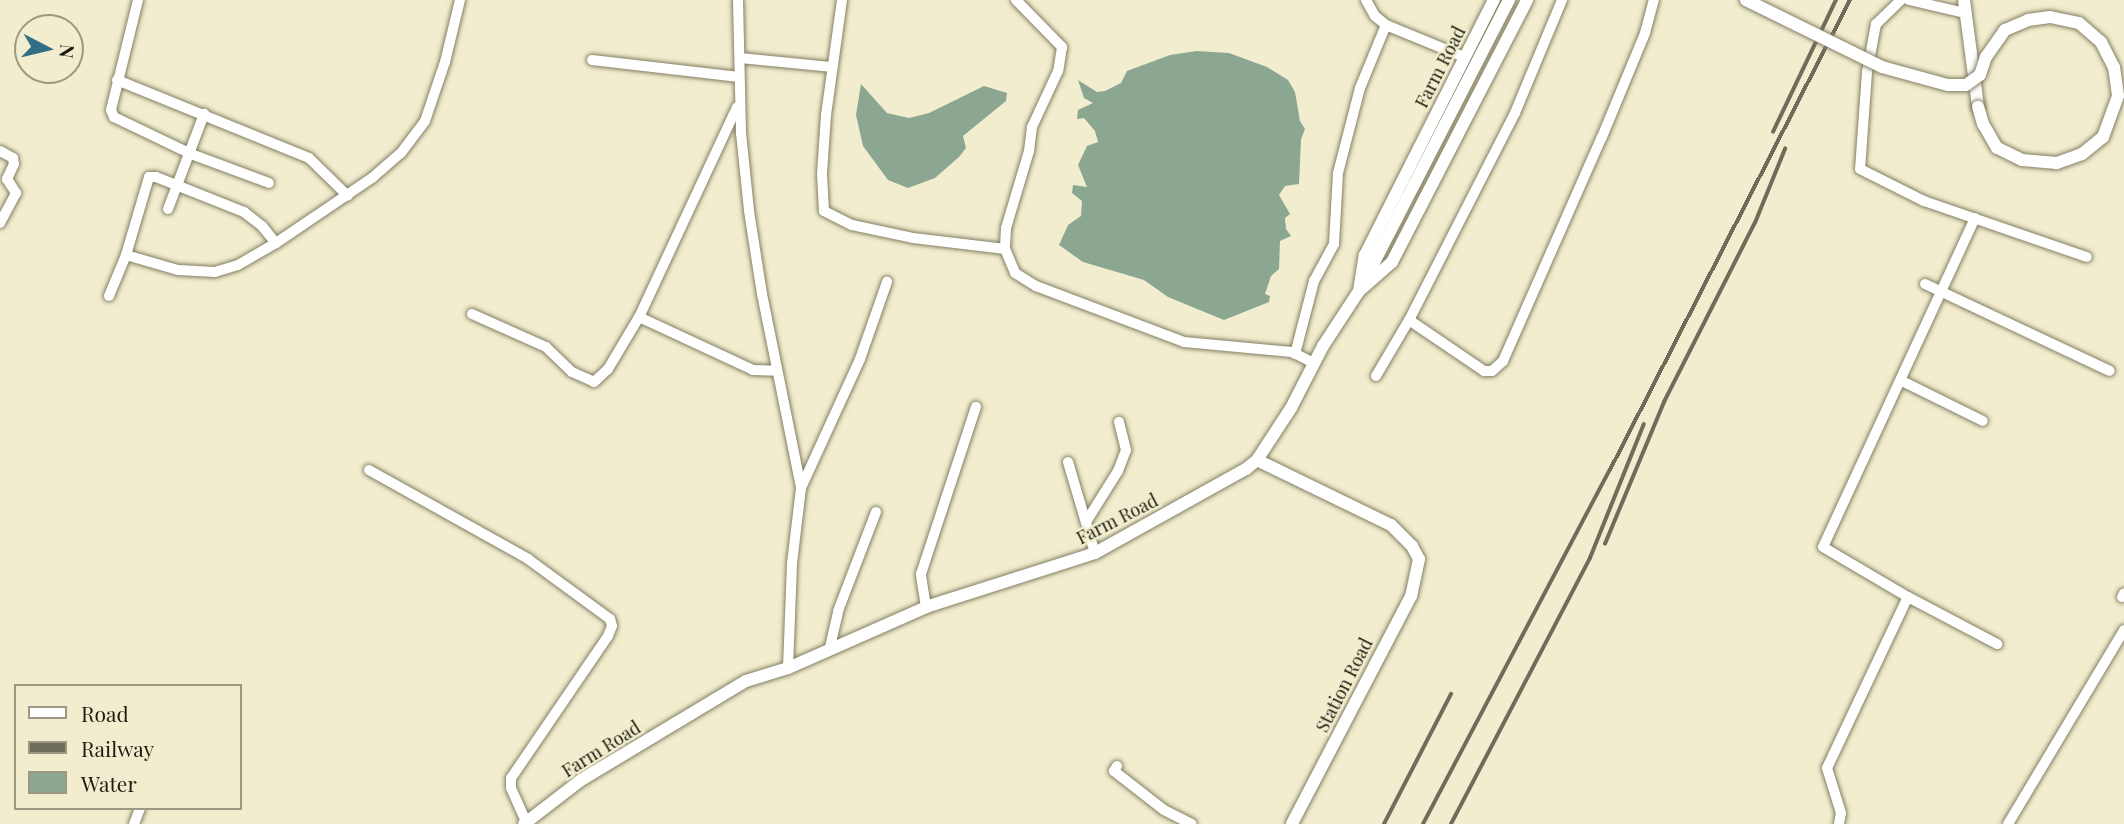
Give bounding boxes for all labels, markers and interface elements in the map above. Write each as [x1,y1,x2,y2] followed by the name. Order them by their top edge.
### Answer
[14,14,84,84] north arrow
[1410,23,1470,111] street label: Farm Road
[54,43,82,60] text: N
[1073,489,1161,549] street label: Farm Road
[1311,634,1377,736] street label: Station Road
[14,684,242,810] legend
[81,699,129,727] text: Road
[558,716,644,782] street label: Farm Road
[81,734,154,762] text: Railway
[81,769,137,797] text: Water

